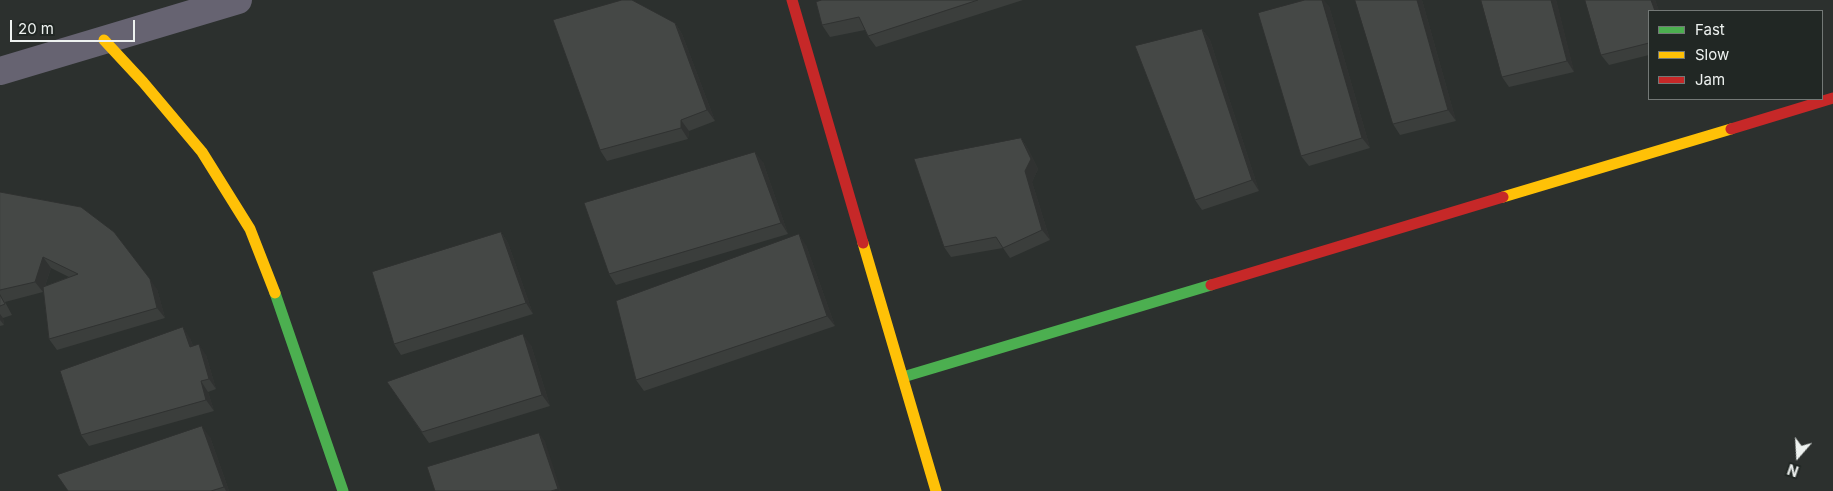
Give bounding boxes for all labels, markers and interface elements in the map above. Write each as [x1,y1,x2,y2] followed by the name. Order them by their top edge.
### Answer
[12,10,138,42] scale bar
[1648,10,1823,100] legend
[18,19,54,38] text: 20 m
[1695,20,1725,39] text: Fast
[1695,45,1729,64] text: Slow
[1695,70,1725,89] text: Jam
[1773,431,1823,481] north arrow
[1785,461,1801,480] text: N

